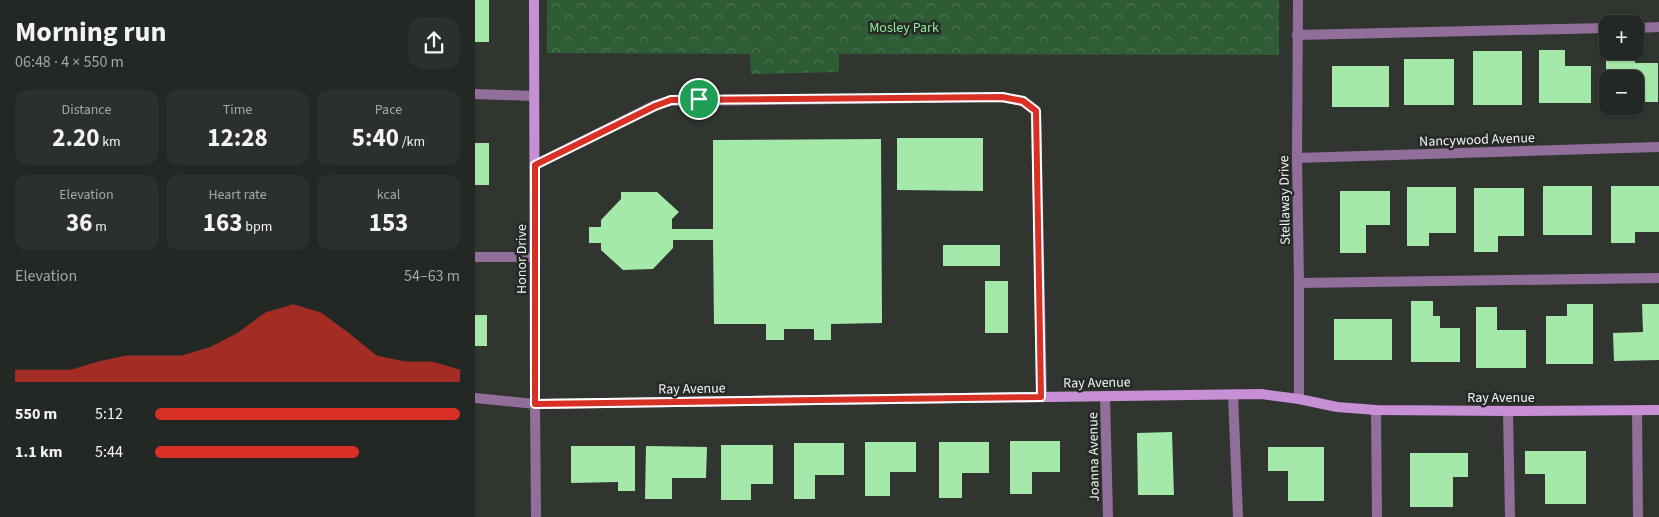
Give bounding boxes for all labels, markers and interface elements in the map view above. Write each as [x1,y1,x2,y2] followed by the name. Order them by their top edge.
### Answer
[15,12,166,52] text: Morning run
[1599,15,1644,115] map controls
[1599,15,1644,60] button: +
[408,17,460,69] button: share
[869,18,939,38] park label: Mosley Park
[15,51,124,73] text: 06:48 · 4 × 550 m
[1599,70,1644,115] button: −
[678,78,720,120] pin
[685,85,713,113] icon: arrive
[62,100,111,120] text: Distance
[223,100,252,120] text: Time
[375,100,402,120] text: Pace
[52,120,99,156] text: 2.20
[207,120,268,156] text: 12:28
[352,120,399,156] text: 5:40
[1419,128,1535,152] street label: Nancywood Avenue
[99,132,121,152] text: km
[399,132,425,152] text: /km
[1274,155,1296,245] street label: Stellaway Drive
[59,185,114,205] text: Elevation
[208,185,267,205] text: Heart rate
[377,185,400,205] text: kcal
[66,205,93,241] text: 36
[203,205,242,241] text: 163
[369,205,408,241] text: 153
[93,217,107,237] text: m
[242,217,272,237] text: bpm
[512,224,532,294] street label: Honor Drive
[15,265,77,287] text: Elevation
[404,265,460,287] text: 54–63 m
[1063,372,1131,394] street label: Ray Avenue
[658,378,726,400] street label: Ray Avenue
[1467,388,1535,408] street label: Ray Avenue
[15,403,57,425] text: 550 m
[95,403,123,425] text: 5:12
[1083,412,1105,502] street label: Joanna Avenue
[15,441,62,463] text: 1.1 km
[95,441,123,463] text: 5:44

